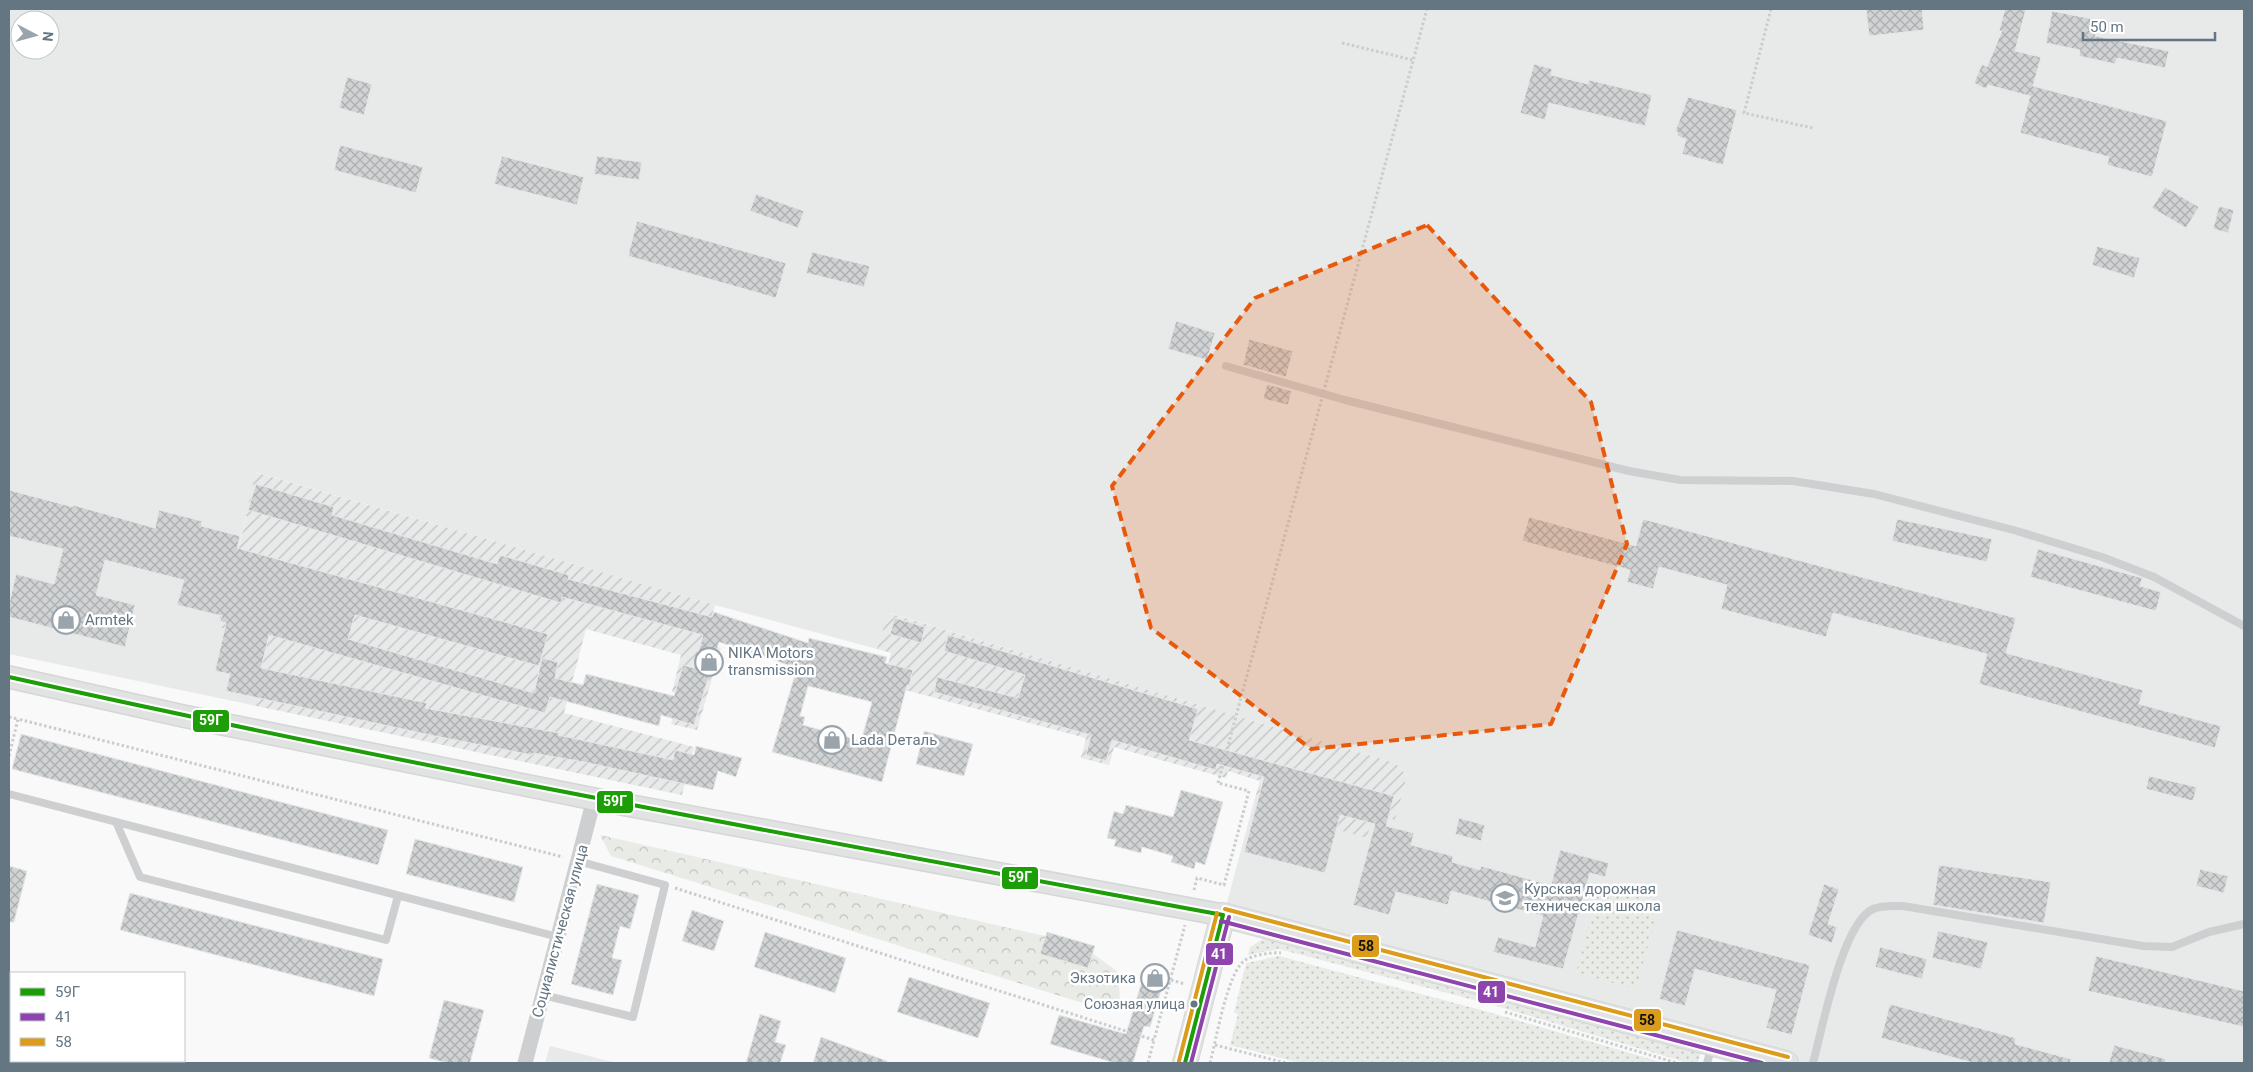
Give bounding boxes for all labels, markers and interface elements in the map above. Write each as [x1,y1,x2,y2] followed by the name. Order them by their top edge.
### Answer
[10,10,60,60] north arrow
[2083,10,2216,42] scale bar
[2090,18,2124,36] text: 50 m
[39,31,56,42] text: N
[51,605,81,635] shop icon: Armtek
[85,611,134,629] place label: Armtek
[728,644,815,679] place label: NIKA Motors transmission
[694,647,724,677] shop icon: NIKA Motors transmission
[192,709,230,733] line badge: 59Г
[199,712,223,728] text: 59Г
[817,725,847,755] shop icon: Lada Dеталь
[851,731,937,749] place label: Lada Dеталь
[596,790,634,814] line badge: 59Г
[603,793,627,809] text: 59Г
[528,842,592,1020] street label: Социалистическая улица
[1001,866,1039,890] line badge: 59Г
[1008,869,1032,885] text: 59Г
[1524,880,1661,915] place label: Курская дорожная техническая школа
[1490,883,1520,913] school or university icon: Курская дорожная техническая школа
[1351,934,1380,958] line badge: 58
[1358,938,1374,954] text: 58
[1205,942,1234,966] line badge: 41
[1211,946,1227,962] text: 41
[1140,963,1170,993] shop icon: Экзотика
[1070,969,1136,987] place label: Экзотика
[10,972,185,1062] legend
[1477,980,1506,1004] line badge: 41
[55,983,80,1001] text: 59Г
[1483,984,1499,1000] text: 41
[1084,996,1185,1012] place label: Союзная улица
[1189,999,1199,1009] marker: Союзная улица
[55,1008,72,1026] text: 41
[1633,1008,1662,1032] line badge: 58
[1639,1012,1655,1028] text: 58
[55,1033,72,1051] text: 58

